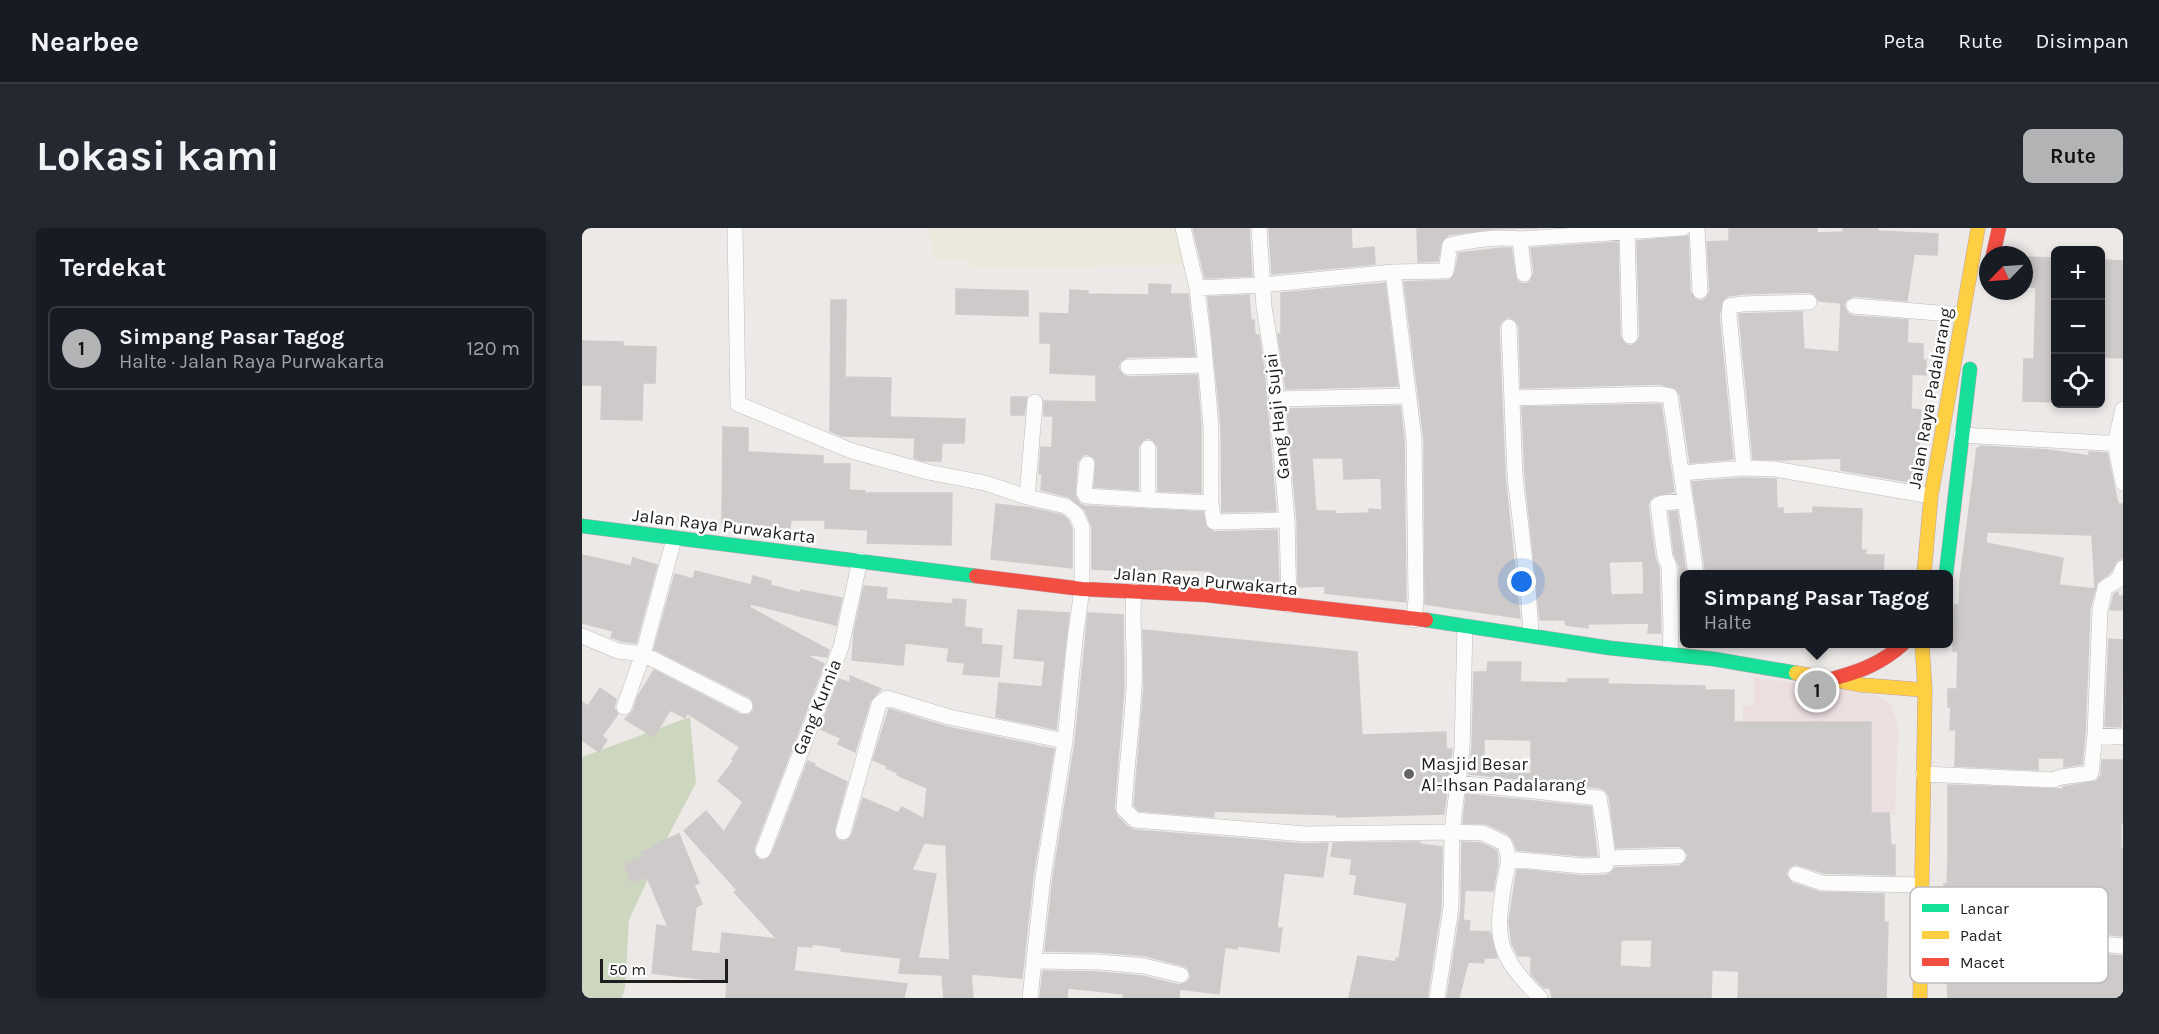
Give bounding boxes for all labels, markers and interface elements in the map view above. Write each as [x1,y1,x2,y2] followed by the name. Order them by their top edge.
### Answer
[30,25,139,58] text: Nearbee
[1883,29,1925,53] text: Peta
[1958,29,2002,53] text: Rute
[2035,29,2129,53] text: Disimpan
[2023,129,2123,183] button: Rute
[36,131,280,181] text: Lokasi kami
[1979,246,2033,300] north arrow
[2051,246,2105,408] map controls
[2051,246,2105,300] button: +
[60,252,166,283] text: Terdekat
[2051,300,2105,354] button: −
[1903,306,1957,490] street label: Jalan Raya Padalarang
[119,324,344,350] text: Simpang Pasar Tagog
[78,337,85,360] text: 1
[466,337,520,360] text: 120 m
[119,350,385,373] text: Halte · Jalan Raya Purwakarta
[1259,352,1295,480] street label: Gang Haji Sujai
[2051,354,2105,408] button: locate
[631,504,817,548] street label: Jalan Raya Purwakarta
[1113,562,1299,600] street label: Jalan Raya Purwakarta
[1507,567,1536,596] your location
[1680,570,1953,648] popup
[1704,585,1929,611] text: Simpang Pasar Tagog
[1704,611,1752,634] text: Halte
[788,656,846,758] street label: Gang Kurnia
[1798,668,1836,712] pin: 1
[1421,753,1586,796] place label: Masjid Besar Al-Ihsan Padalarang
[1402,767,1416,781] marker: Masjid Besar Al-Ihsan Padalarang
[1910,887,2108,983] legend
[1960,899,2009,918] text: Lancar
[1960,926,2002,945] text: Padat
[1960,953,2005,972] text: Macet
[600,956,728,984] scale bar
[609,960,646,979] text: 50 m

